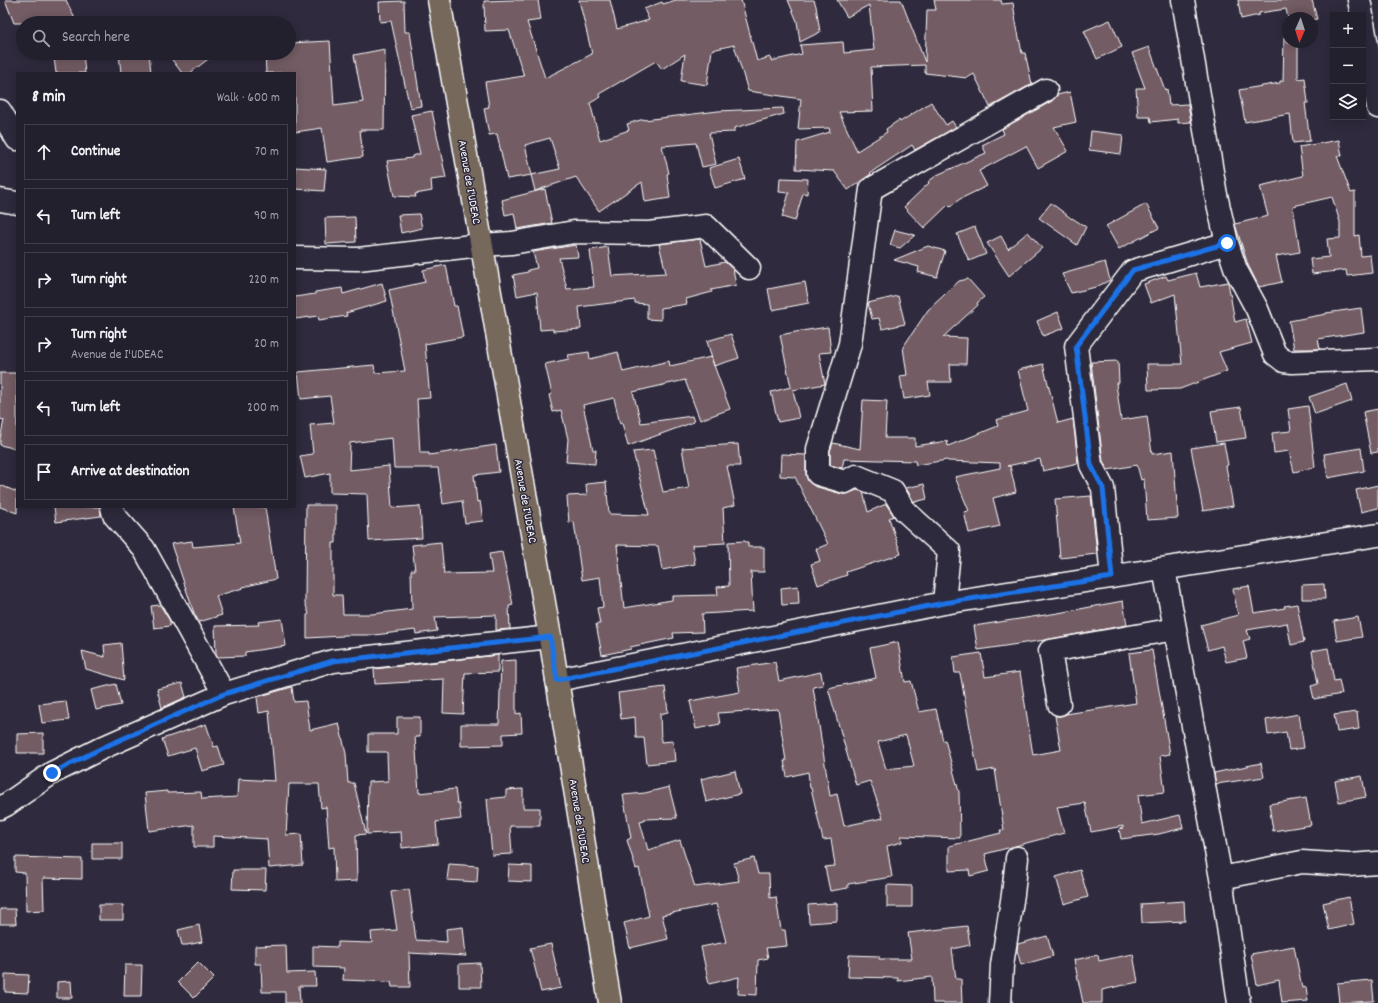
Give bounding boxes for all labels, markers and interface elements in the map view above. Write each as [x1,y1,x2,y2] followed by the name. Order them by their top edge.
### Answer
[1282,12,1318,48] north arrow
[1330,12,1366,120] map controls
[1330,12,1366,48] button: +
[16,16,296,60] search box
[30,27,52,49] icon: search
[62,27,130,49] text: Search here
[1330,48,1366,84] button: −
[1330,84,1366,120] button: layers
[32,86,65,110] text: 8 min
[217,89,280,108] text: Walk · 600 m
[453,139,484,226] street label: Avenue de I'UDEAC
[33,141,55,163] icon: ahead
[71,141,120,163] text: Continue
[255,143,279,162] text: 70 m
[33,205,55,227] icon: left
[71,205,120,227] text: Turn left
[254,207,279,226] text: 90 m
[1218,234,1236,252] route start
[33,269,55,291] icon: right
[71,269,127,291] text: Turn right
[249,271,279,290] text: 220 m
[71,324,127,346] text: Turn right
[33,333,55,355] icon: right
[254,335,279,354] text: 20 m
[71,346,163,365] text: Avenue de I'UDEAC
[33,397,55,419] icon: left
[71,397,120,419] text: Turn left
[247,399,279,418] text: 200 m
[509,458,540,545] street label: Avenue de I'UDEAC
[33,461,55,483] icon: arrive
[71,461,189,483] text: Arrive at destination
[43,764,61,782] route end
[563,778,594,865] street label: Avenue de I'UDEAC

